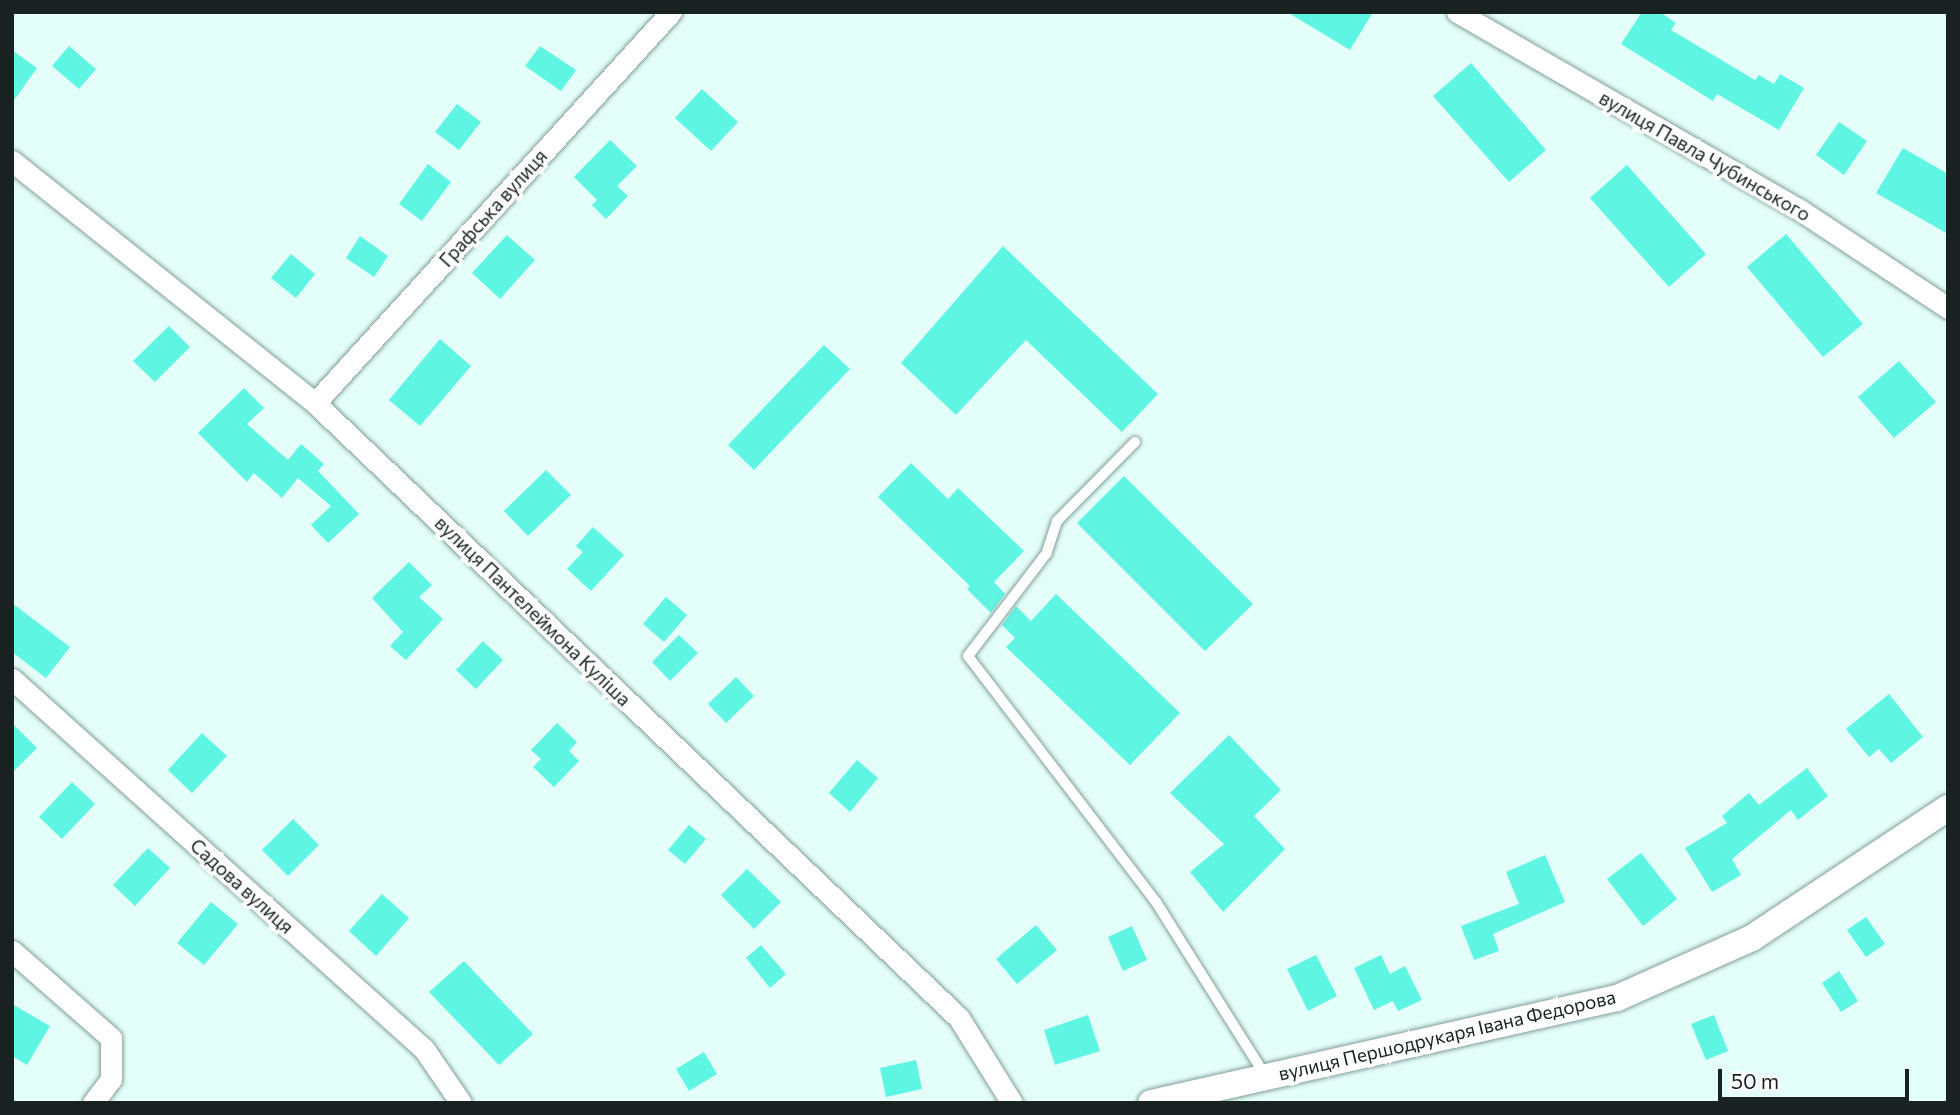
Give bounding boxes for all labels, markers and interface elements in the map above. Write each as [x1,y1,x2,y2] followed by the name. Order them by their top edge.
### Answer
[1595,86,1815,226] street label: вулиця Павла Чубинського
[434,145,552,271] street label: Графська вулиця
[430,511,636,711] street label: вулиця Пантелеймона Куліша
[186,834,298,938] street label: Садова вулиця
[1276,985,1618,1085] street label: вулиця Першодрукаря Івана Федорова
[1722,1056,1913,1100] scale bar
[1731,1068,1779,1093] text: 50 m

